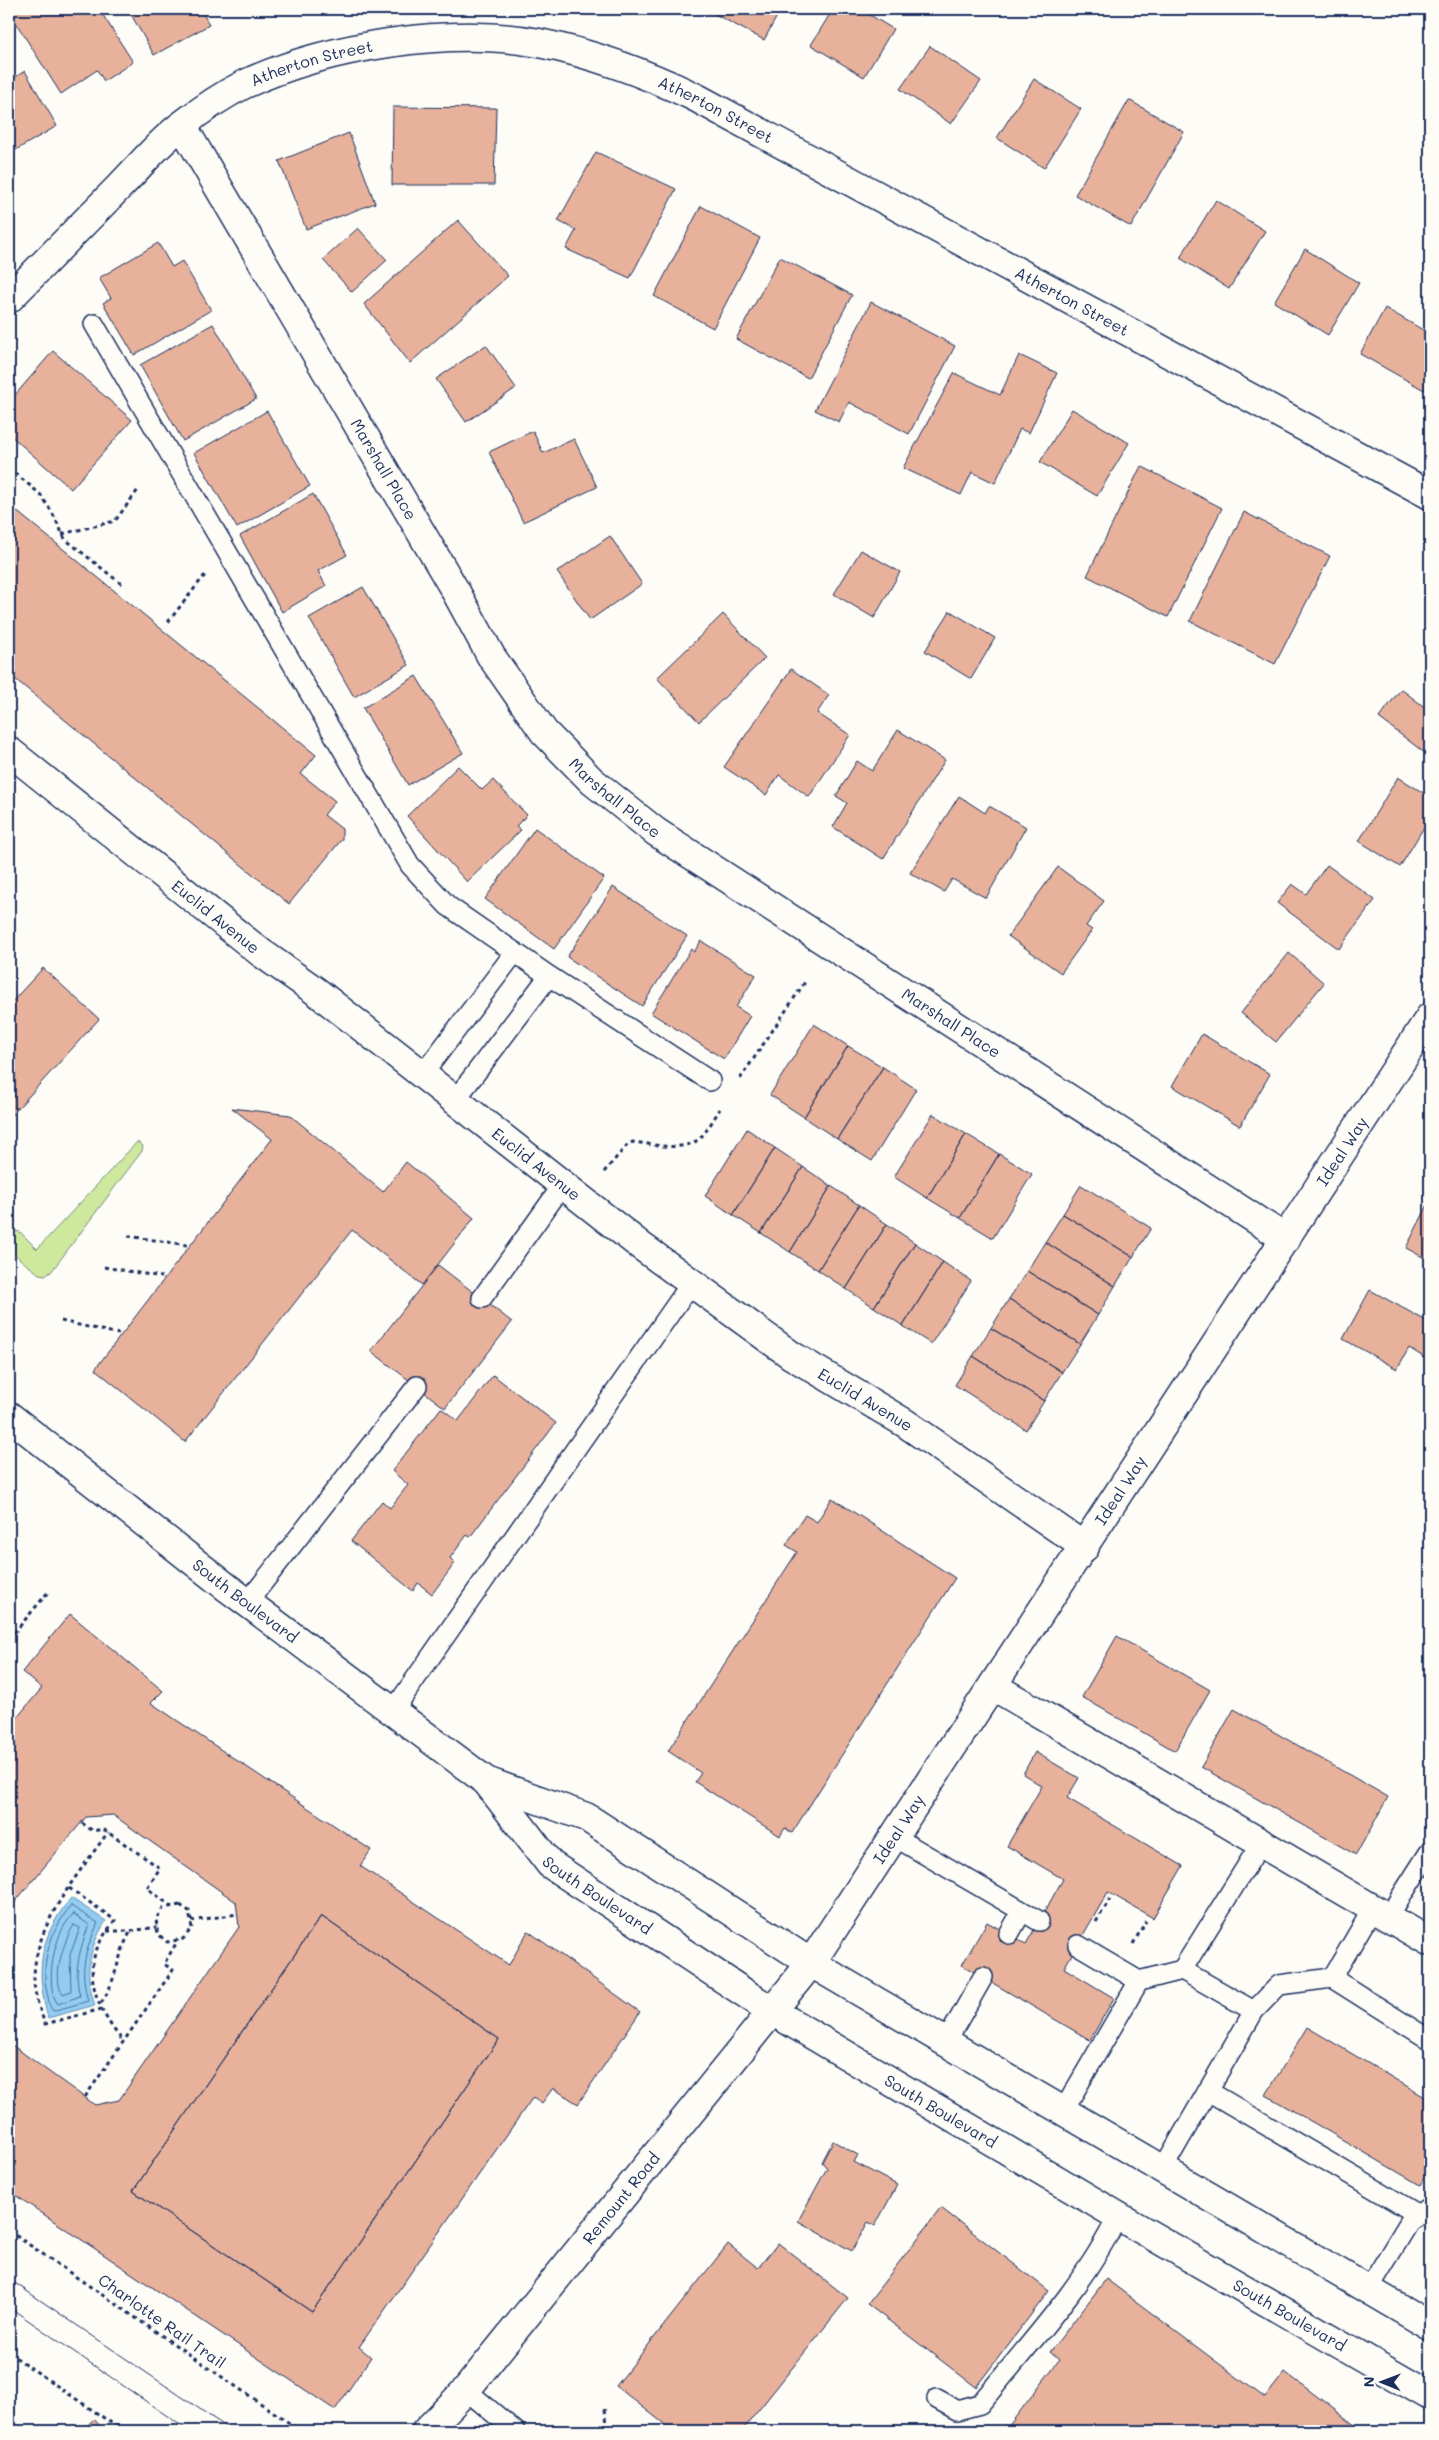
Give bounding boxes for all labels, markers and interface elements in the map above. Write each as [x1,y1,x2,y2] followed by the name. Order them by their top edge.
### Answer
[247,35,374,90] street label: Atherton Street
[655,71,777,147] street label: Atherton Street
[1012,261,1133,340] street label: Atherton Street
[346,414,422,523] street label: Marshall Place
[565,753,666,842] street label: Marshall Place
[168,875,264,958] street label: Euclid Avenue
[898,983,1005,1062] street label: Marshall Place
[1311,1112,1372,1190] street label: Ideal Way
[488,1122,585,1205] street label: Euclid Avenue
[814,1363,917,1435] street label: Euclid Avenue
[1090,1451,1150,1529] street label: Ideal Way
[189,1554,303,1647] street label: South Boulevard
[868,1790,928,1867] street label: Ideal Way
[538,1852,656,1939] street label: South Boulevard
[881,2069,1001,2152] street label: South Boulevard
[577,2148,664,2248] street label: Remount Road
[94,2269,230,2373] street label: Charlotte Rail Trail
[1229,2274,1350,2355] street label: South Boulevard
[1356,2358,1406,2408] north arrow
[1359,2376,1378,2387] text: N

